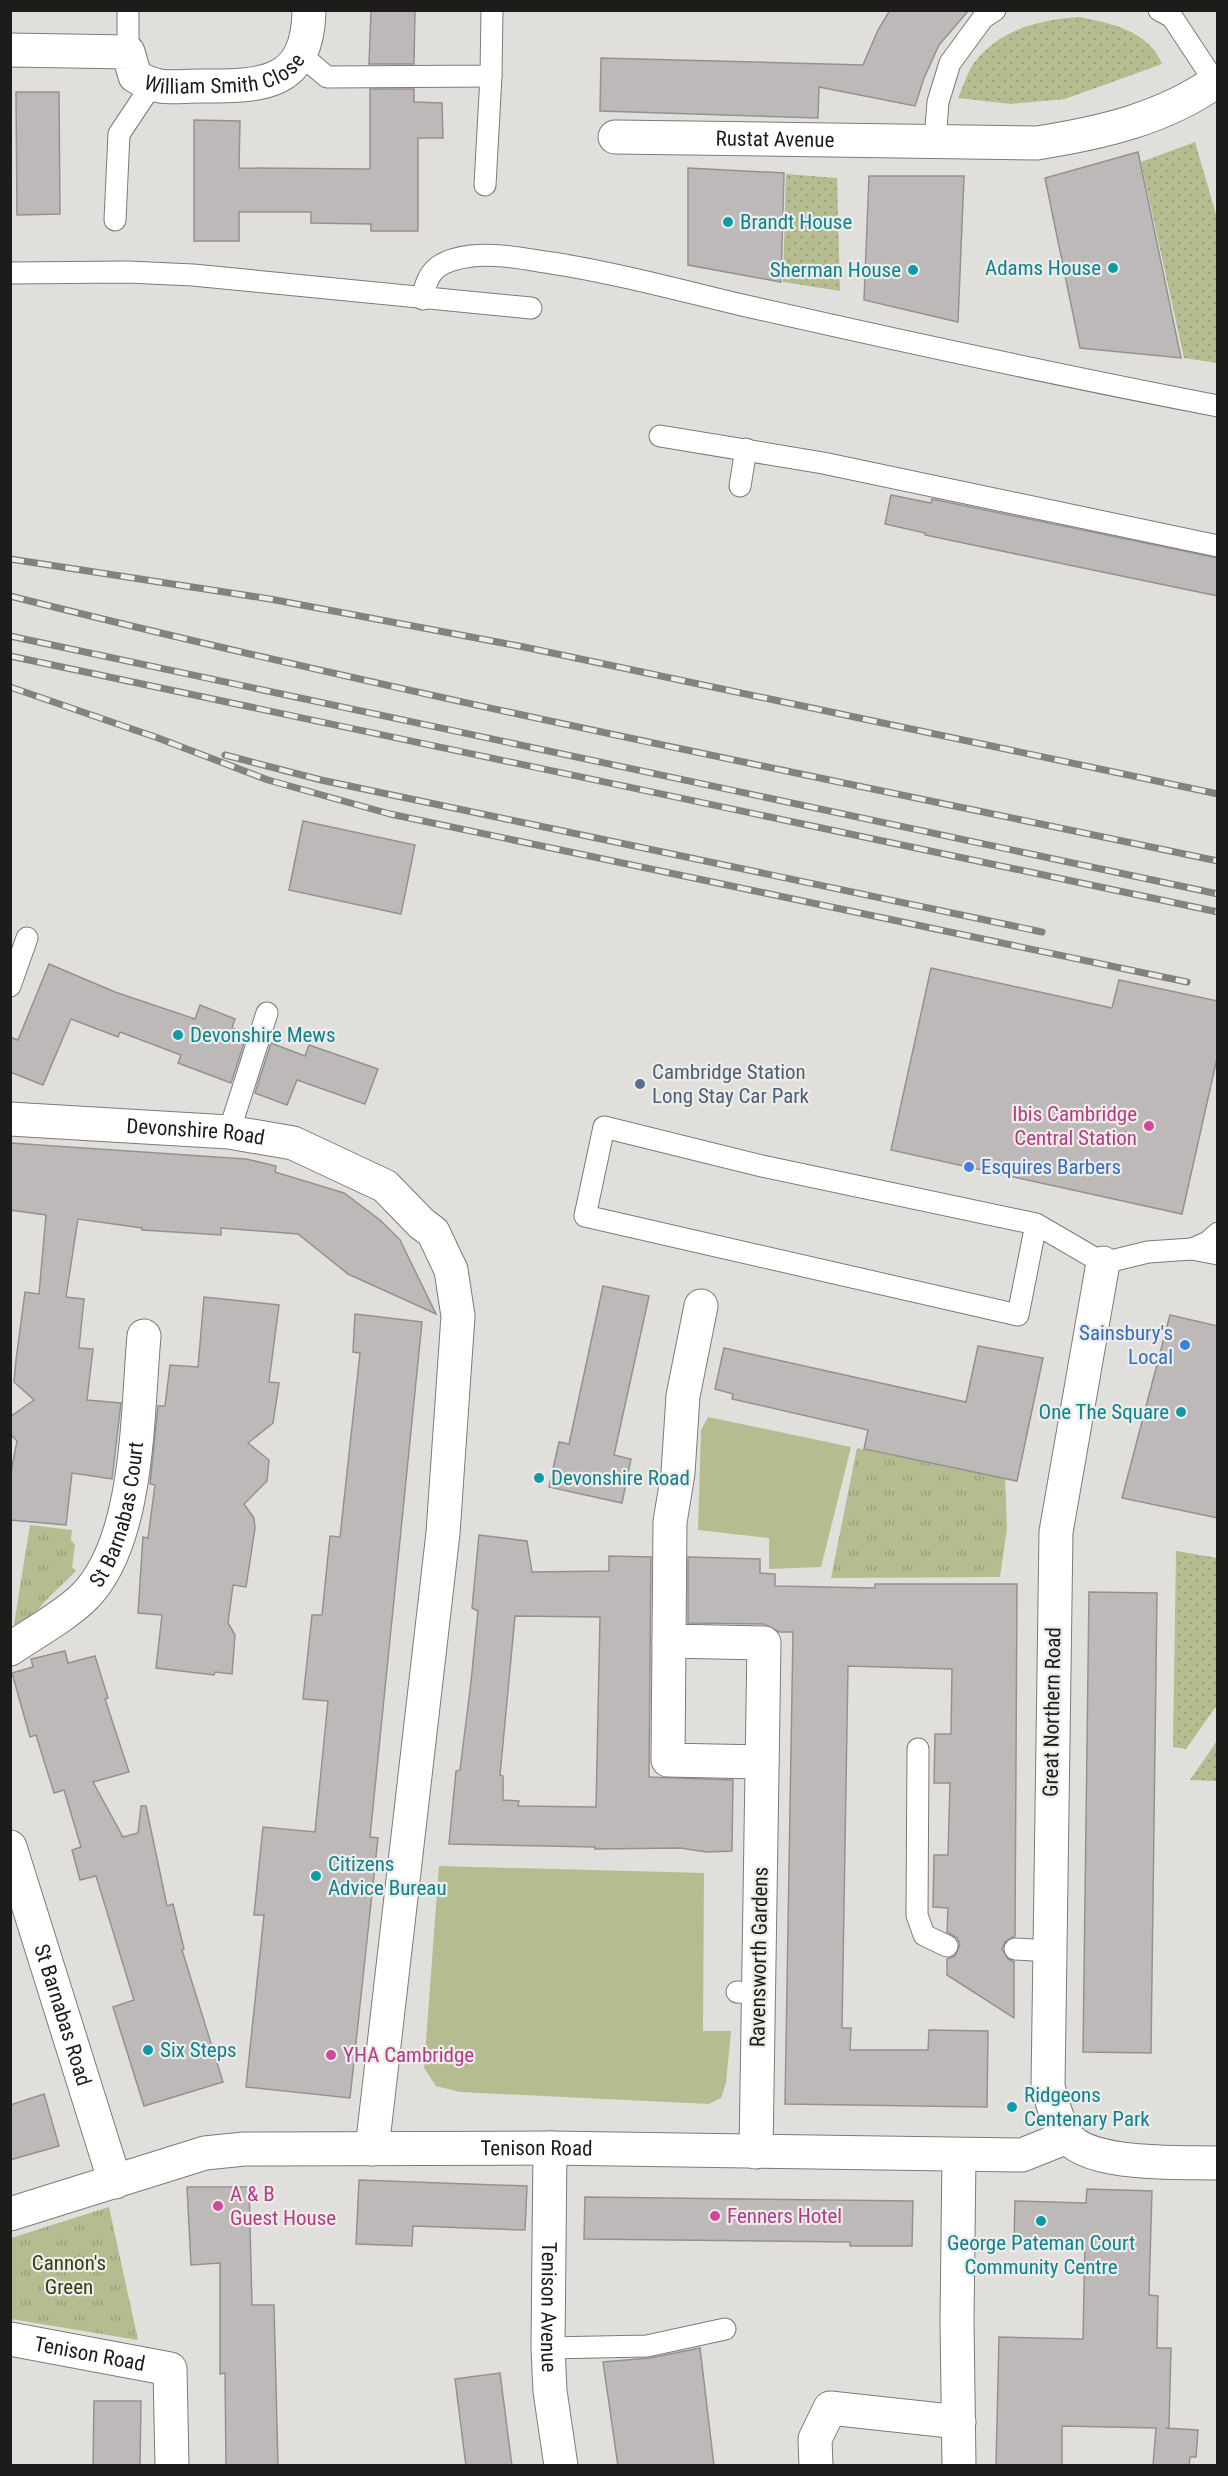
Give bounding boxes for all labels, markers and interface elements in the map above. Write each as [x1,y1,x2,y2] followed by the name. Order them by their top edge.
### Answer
[141,49,310,99] street label: William Smith Close
[715,126,835,152] street label: Rustat Avenue
[740,210,852,234] place label: Brandt House
[721,215,735,229] marker: Brandt House
[985,256,1101,280] place label: Adams House
[770,258,901,282] place label: Sherman House
[1106,261,1120,275] marker: Adams House
[906,263,920,277] marker: Sherman House
[190,1023,336,1047] place label: Devonshire Mews
[171,1028,185,1042] marker: Devonshire Mews
[652,1060,810,1108] place label: Cambridge Station Long Stay Car Park
[633,1077,647,1091] marker: Cambridge Station Long Stay Car Park
[1012,1102,1137,1150] place label: Ibis Cambridge Central Station
[126,1114,267,1150] street label: Devonshire Road
[1142,1119,1156,1133] marker: Ibis Cambridge Central Station
[981,1155,1121,1179] place label: Esquires Barbers
[962,1160,976,1174] marker: Esquires Barbers
[1079,1321,1173,1369] place label: Sainsbury's Local
[1178,1338,1192,1352] marker: Sainsbury's Local
[1039,1400,1169,1424] place label: One The Square
[1174,1405,1188,1419] marker: One The Square
[85,1441,148,1592] street label: St Barnabas Court
[551,1466,690,1490] place label: Devonshire Road
[532,1471,546,1485] marker: Devonshire Road
[1039,1627,1065,1797] street label: Great Northern Road
[328,1852,447,1900] place label: Citizens Advice Bureau
[745,1867,773,2047] street label: Ravensworth Gardens
[309,1869,323,1883] marker: Citizens Advice Bureau
[29,1941,96,2089] street label: St Barnabas Road
[160,2038,237,2062] place label: Six Steps
[141,2043,155,2057] marker: Six Steps
[343,2043,474,2067] place label: YHA Cambridge
[324,2048,338,2062] marker: YHA Cambridge
[1024,2083,1150,2131] place label: Ridgeons Centenary Park
[1005,2100,1019,2114] marker: Ridgeons Centenary Park
[480,2136,593,2161] street label: Tenison Road
[230,2182,336,2230] place label: A & B Guest House
[211,2199,225,2213] marker: A & B Guest House
[727,2204,842,2228] place label: Fenners Hotel
[708,2209,722,2223] marker: Fenners Hotel
[1034,2214,1048,2228] marker: George Pateman Court Community Centre
[947,2231,1135,2279] place label: George Pateman Court Community Centre
[536,2242,561,2373] street label: Tenison Avenue
[32,2251,106,2299] park label: Cannon's Green
[32,2332,147,2376] street label: Tenison Road

